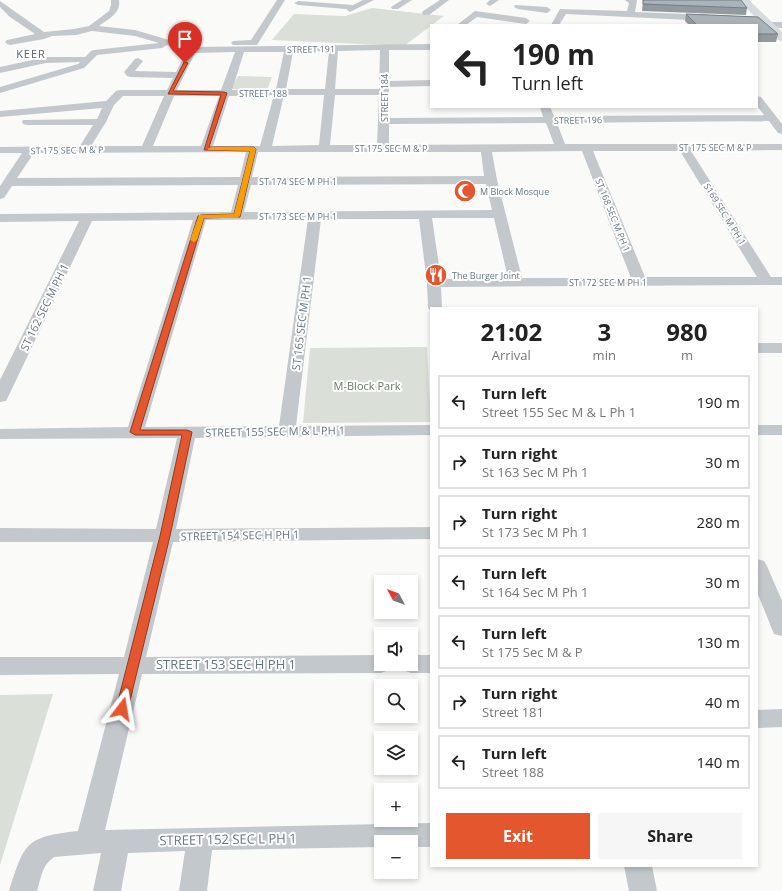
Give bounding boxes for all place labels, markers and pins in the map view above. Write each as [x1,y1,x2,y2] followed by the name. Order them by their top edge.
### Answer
[168,22,202,63] pin
[452,178,478,204] mosque icon: M Block Mosque
[480,185,549,198] place label: M Block Mosque
[423,262,449,288] restaurant icon: The Burger Joint
[452,269,520,282] place label: The Burger Joint

